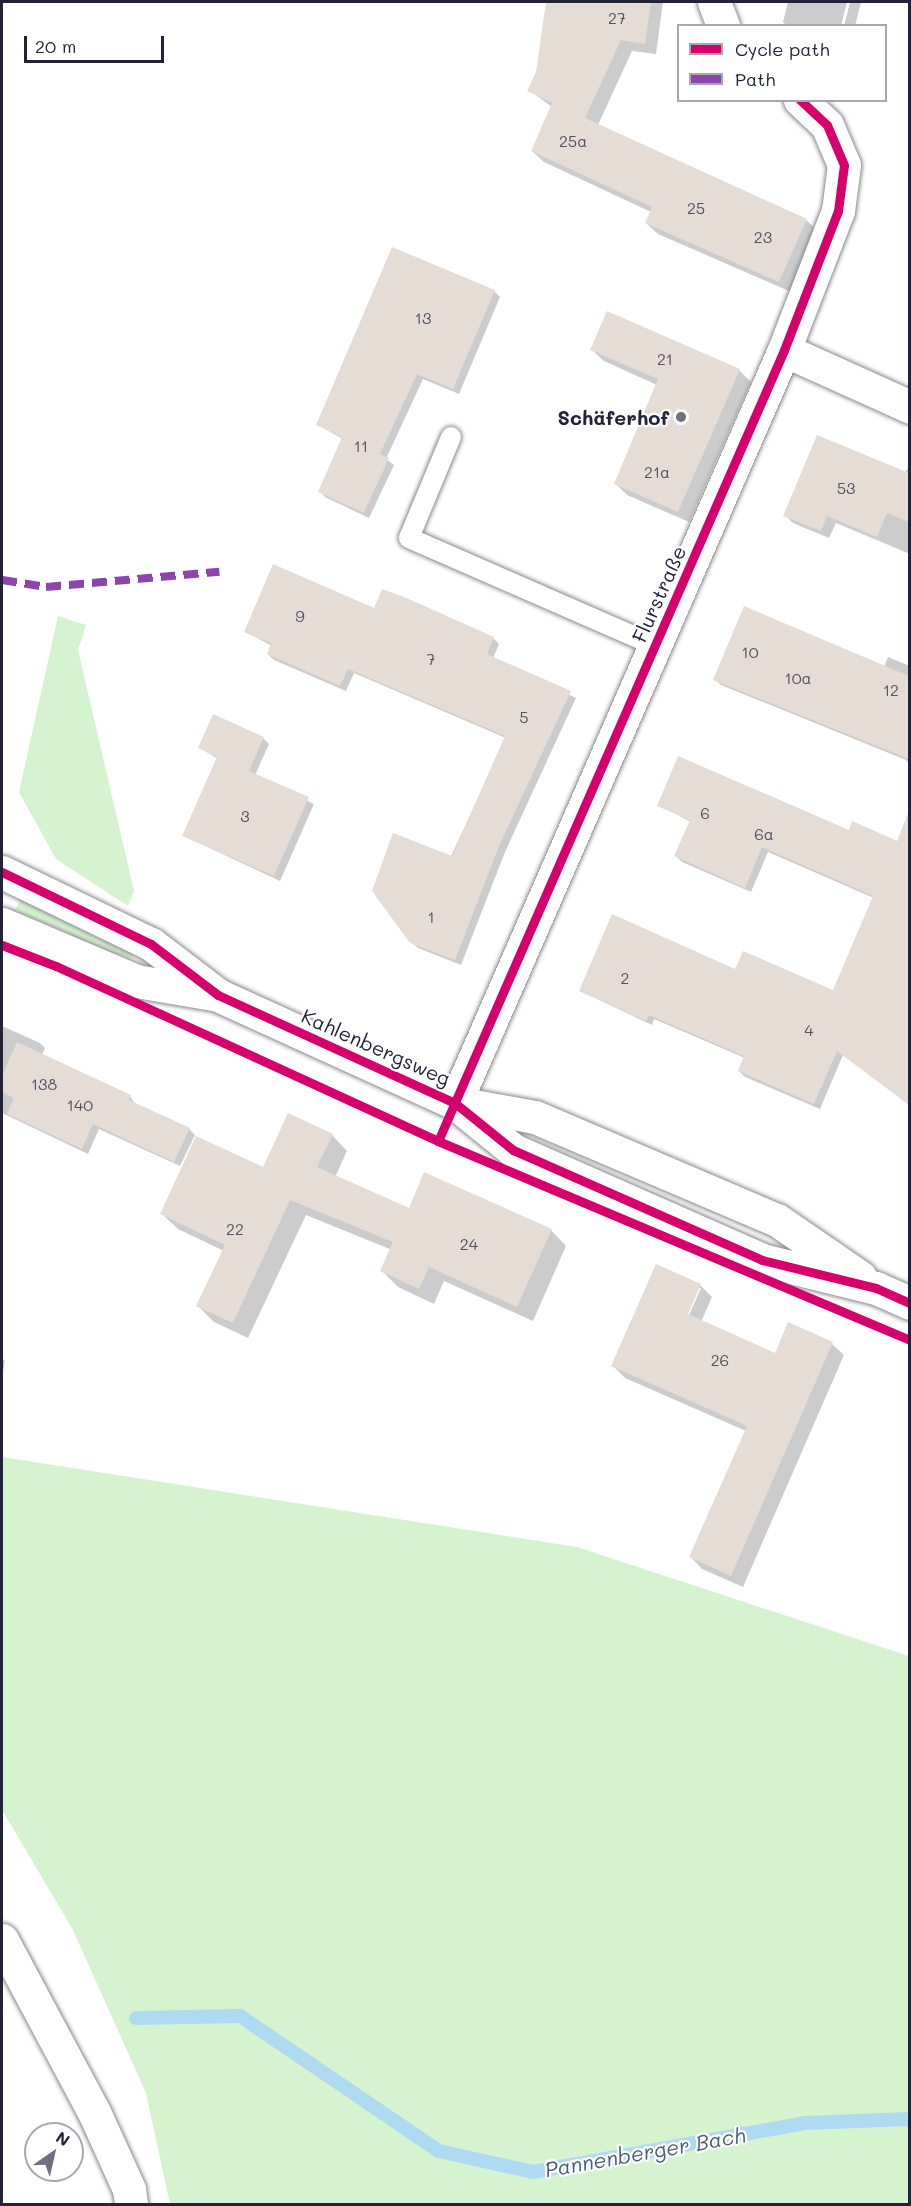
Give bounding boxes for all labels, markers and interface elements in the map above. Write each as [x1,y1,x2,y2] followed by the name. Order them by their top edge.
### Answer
[608,8,626,28] house number: 27
[27,24,166,62] scale bar
[677,24,887,102] legend
[35,34,76,58] text: 20 m
[735,37,830,61] text: Cycle path
[735,67,775,91] text: Path
[559,131,587,151] house number: 25a
[687,198,705,218] house number: 25
[754,227,772,247] house number: 23
[415,308,431,328] house number: 13
[657,349,673,369] house number: 21
[557,405,669,429] place label: Schäferhof
[674,410,688,424] marker: Schäferhof
[354,436,368,456] house number: 11
[644,462,670,482] house number: 21a
[837,478,855,498] house number: 53
[627,542,691,646] street label: Flurstraße
[295,606,305,626] house number: 9
[741,642,759,662] house number: 10
[427,649,435,669] house number: 7
[785,668,811,688] house number: 10a
[883,680,899,700] house number: 12
[519,707,529,727] house number: 5
[700,803,710,823] house number: 6
[240,806,250,826] house number: 3
[754,824,774,844] house number: 6a
[427,907,435,927] house number: 1
[621,968,629,988] house number: 2
[298,1003,454,1091] street label: Kahlenbergsweg
[804,1020,814,1040] house number: 4
[31,1074,57,1094] house number: 138
[67,1095,93,1115] house number: 140
[226,1219,244,1239] house number: 22
[460,1234,478,1254] house number: 24
[711,1350,729,1370] house number: 26
[24,2122,84,2182] north arrow
[543,2122,747,2182] water label: Pannenberger Bach
[52,2126,74,2150] text: N

